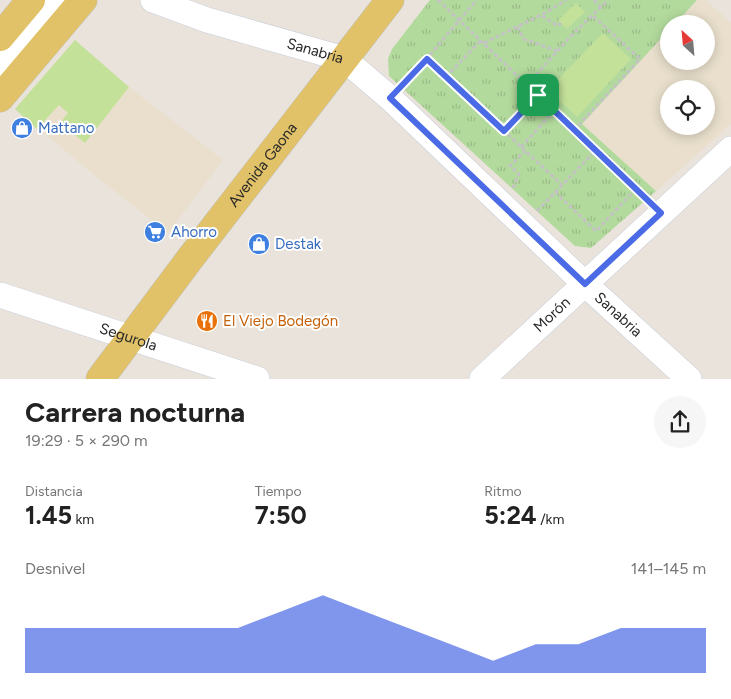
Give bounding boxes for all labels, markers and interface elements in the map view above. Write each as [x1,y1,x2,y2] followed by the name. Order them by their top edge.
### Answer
[660,15,715,70] north arrow
[660,15,715,135] map controls
[285,34,345,67] street label: Sanabria
[517,74,559,116] pin
[660,80,715,135] button: locate
[524,81,552,109] icon: arrive
[10,116,34,140] shop icon: Mattano
[38,119,95,137] place label: Mattano
[224,119,301,210] street label: Avenida Gaona
[143,220,167,244] supermarket icon: Ahorro
[171,223,217,241] place label: Ahorro
[247,232,271,256] shop icon: Destak
[275,235,322,253] place label: Destak
[591,288,646,341] street label: Sanabria
[530,293,574,336] street label: Morón
[195,309,219,333] restaurant icon: El Viejo Bodegón
[223,312,338,330] place label: El Viejo Bodegón
[97,319,159,355] street label: Segurola
[25,395,245,429] text: Carrera nocturna
[654,396,706,448] button: share
[25,431,148,450] text: 19:29 · 5 × 290 m
[25,483,83,500] text: Distancia
[255,483,302,500] text: Tiempo
[484,483,522,500] text: Ritmo
[25,500,72,530] text: 1.45
[255,500,307,530] text: 7:50
[484,500,537,530] text: 5:24
[72,511,94,528] text: km
[537,511,564,528] text: /km
[25,559,85,578] text: Desnivel
[631,559,706,578] text: 141–145 m

